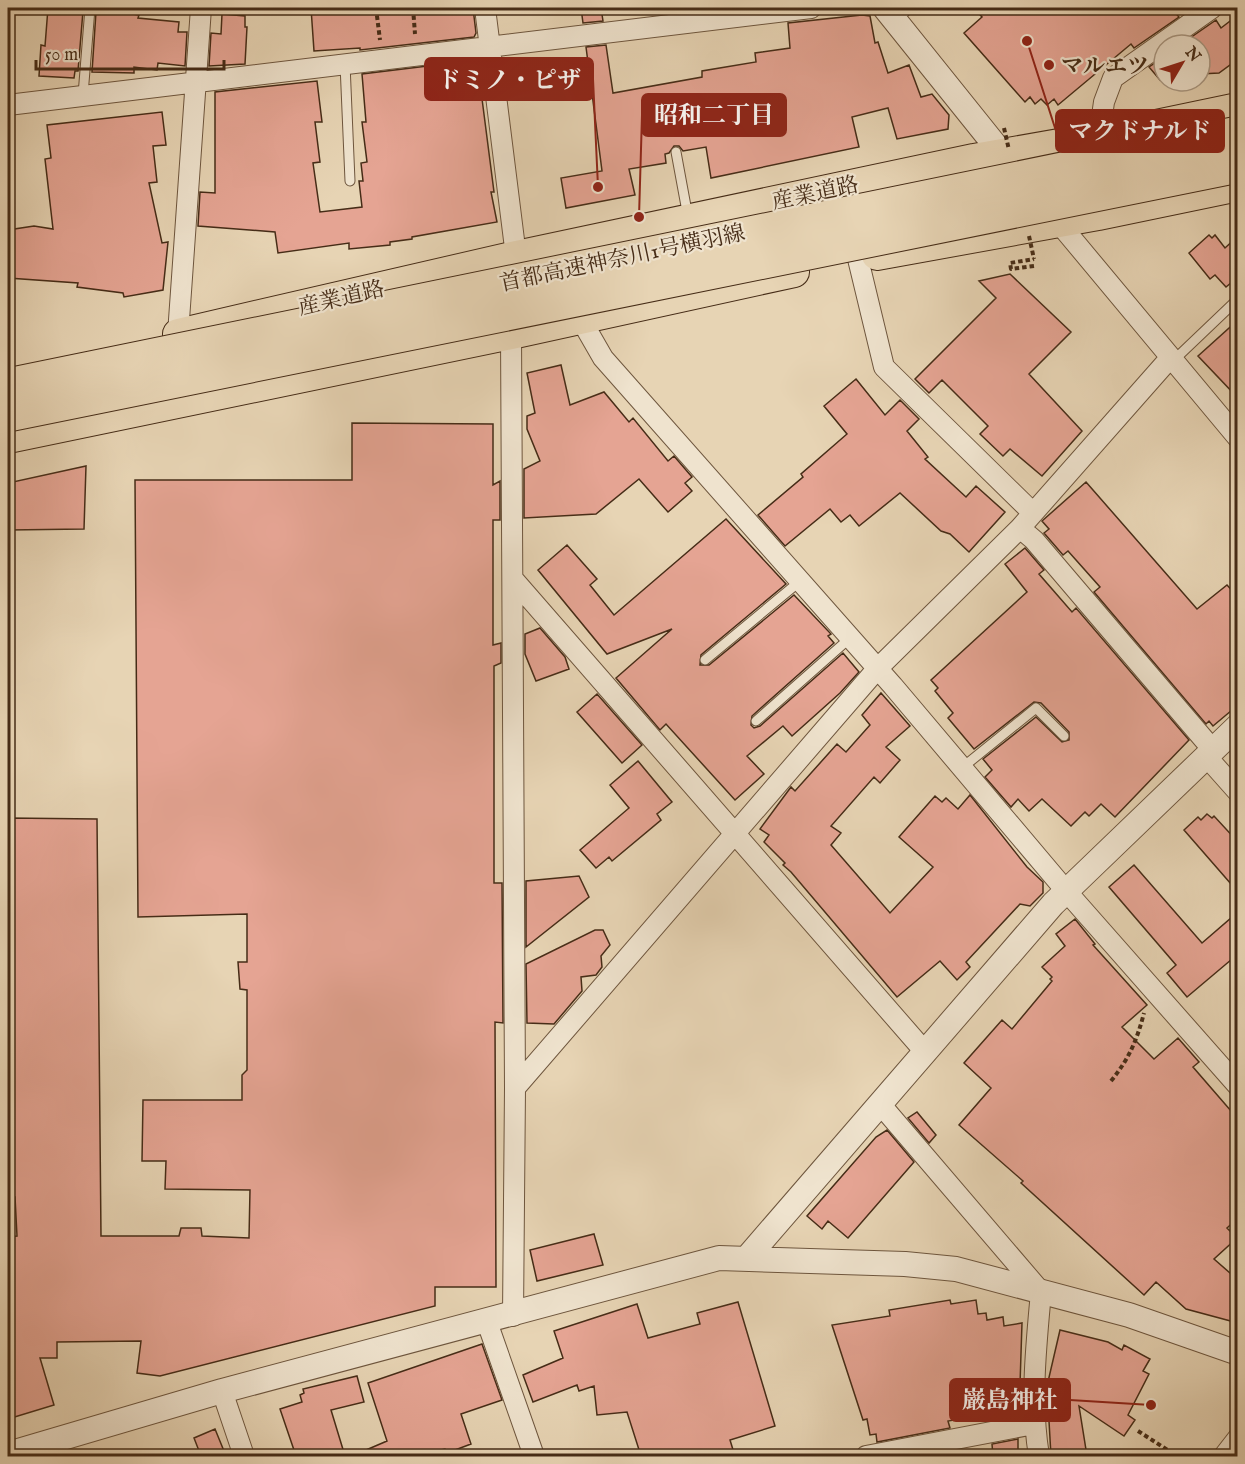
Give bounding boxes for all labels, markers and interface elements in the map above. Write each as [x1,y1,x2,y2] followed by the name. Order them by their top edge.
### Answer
[36,33,224,71] scale bar
[1152,33,1212,93] north arrow
[1179,42,1204,67] text: N
[45,44,78,67] text: 50 m
[1061,53,1149,81] place label: マルエツ
[425,58,593,100] callout: ドミノ・ピザ
[1042,58,1056,72] marker: マルエツ
[437,66,581,97] text: ドミノ・ピザ
[642,94,786,136] callout: 昭和二丁目
[654,101,774,132] text: 昭和二丁目
[1056,110,1224,152] callout: マクドナルド
[1069,117,1211,148] text: マクドナルド
[769,171,861,217] street label: 産業道路
[497,219,748,299] street label: 首都高速神奈川1号横羽線
[295,275,387,322] street label: 産業道路
[950,1379,1070,1421] callout: 巌島神社
[962,1386,1058,1417] text: 巌島神社

